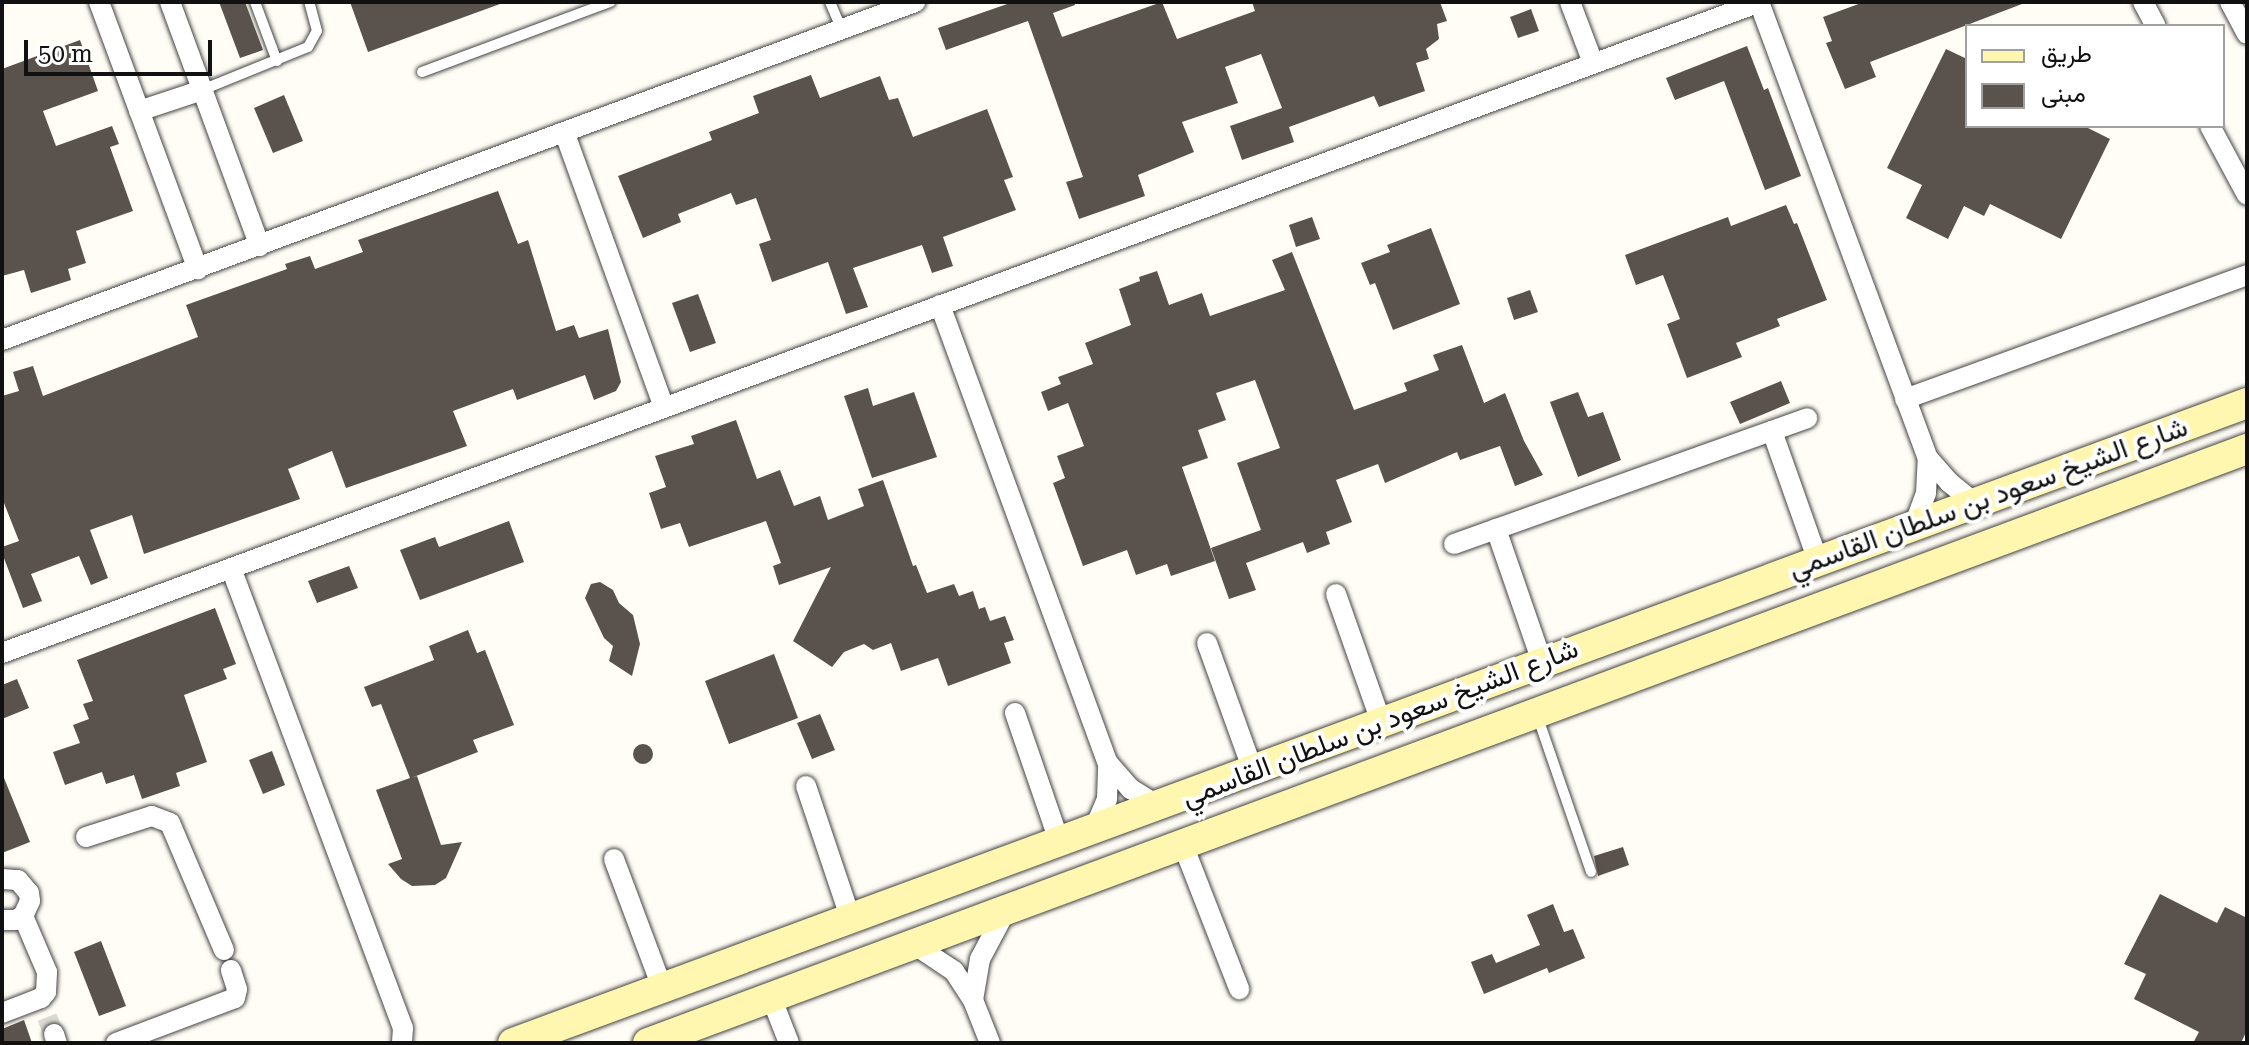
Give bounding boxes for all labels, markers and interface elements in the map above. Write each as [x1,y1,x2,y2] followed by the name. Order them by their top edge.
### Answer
[28,24,216,74] scale bar
[1965,24,2225,128] legend
[38,40,93,68] text: 50 m
[2041,40,2092,68] text: طريق
[2041,80,2086,108] text: مبنى
[1784,410,2192,586] street label: شارع الشيخ سعود بن سلطان القاسمي
[1177,632,1583,814] street label: شارع الشيخ سعود بن سلطان القاسمي

